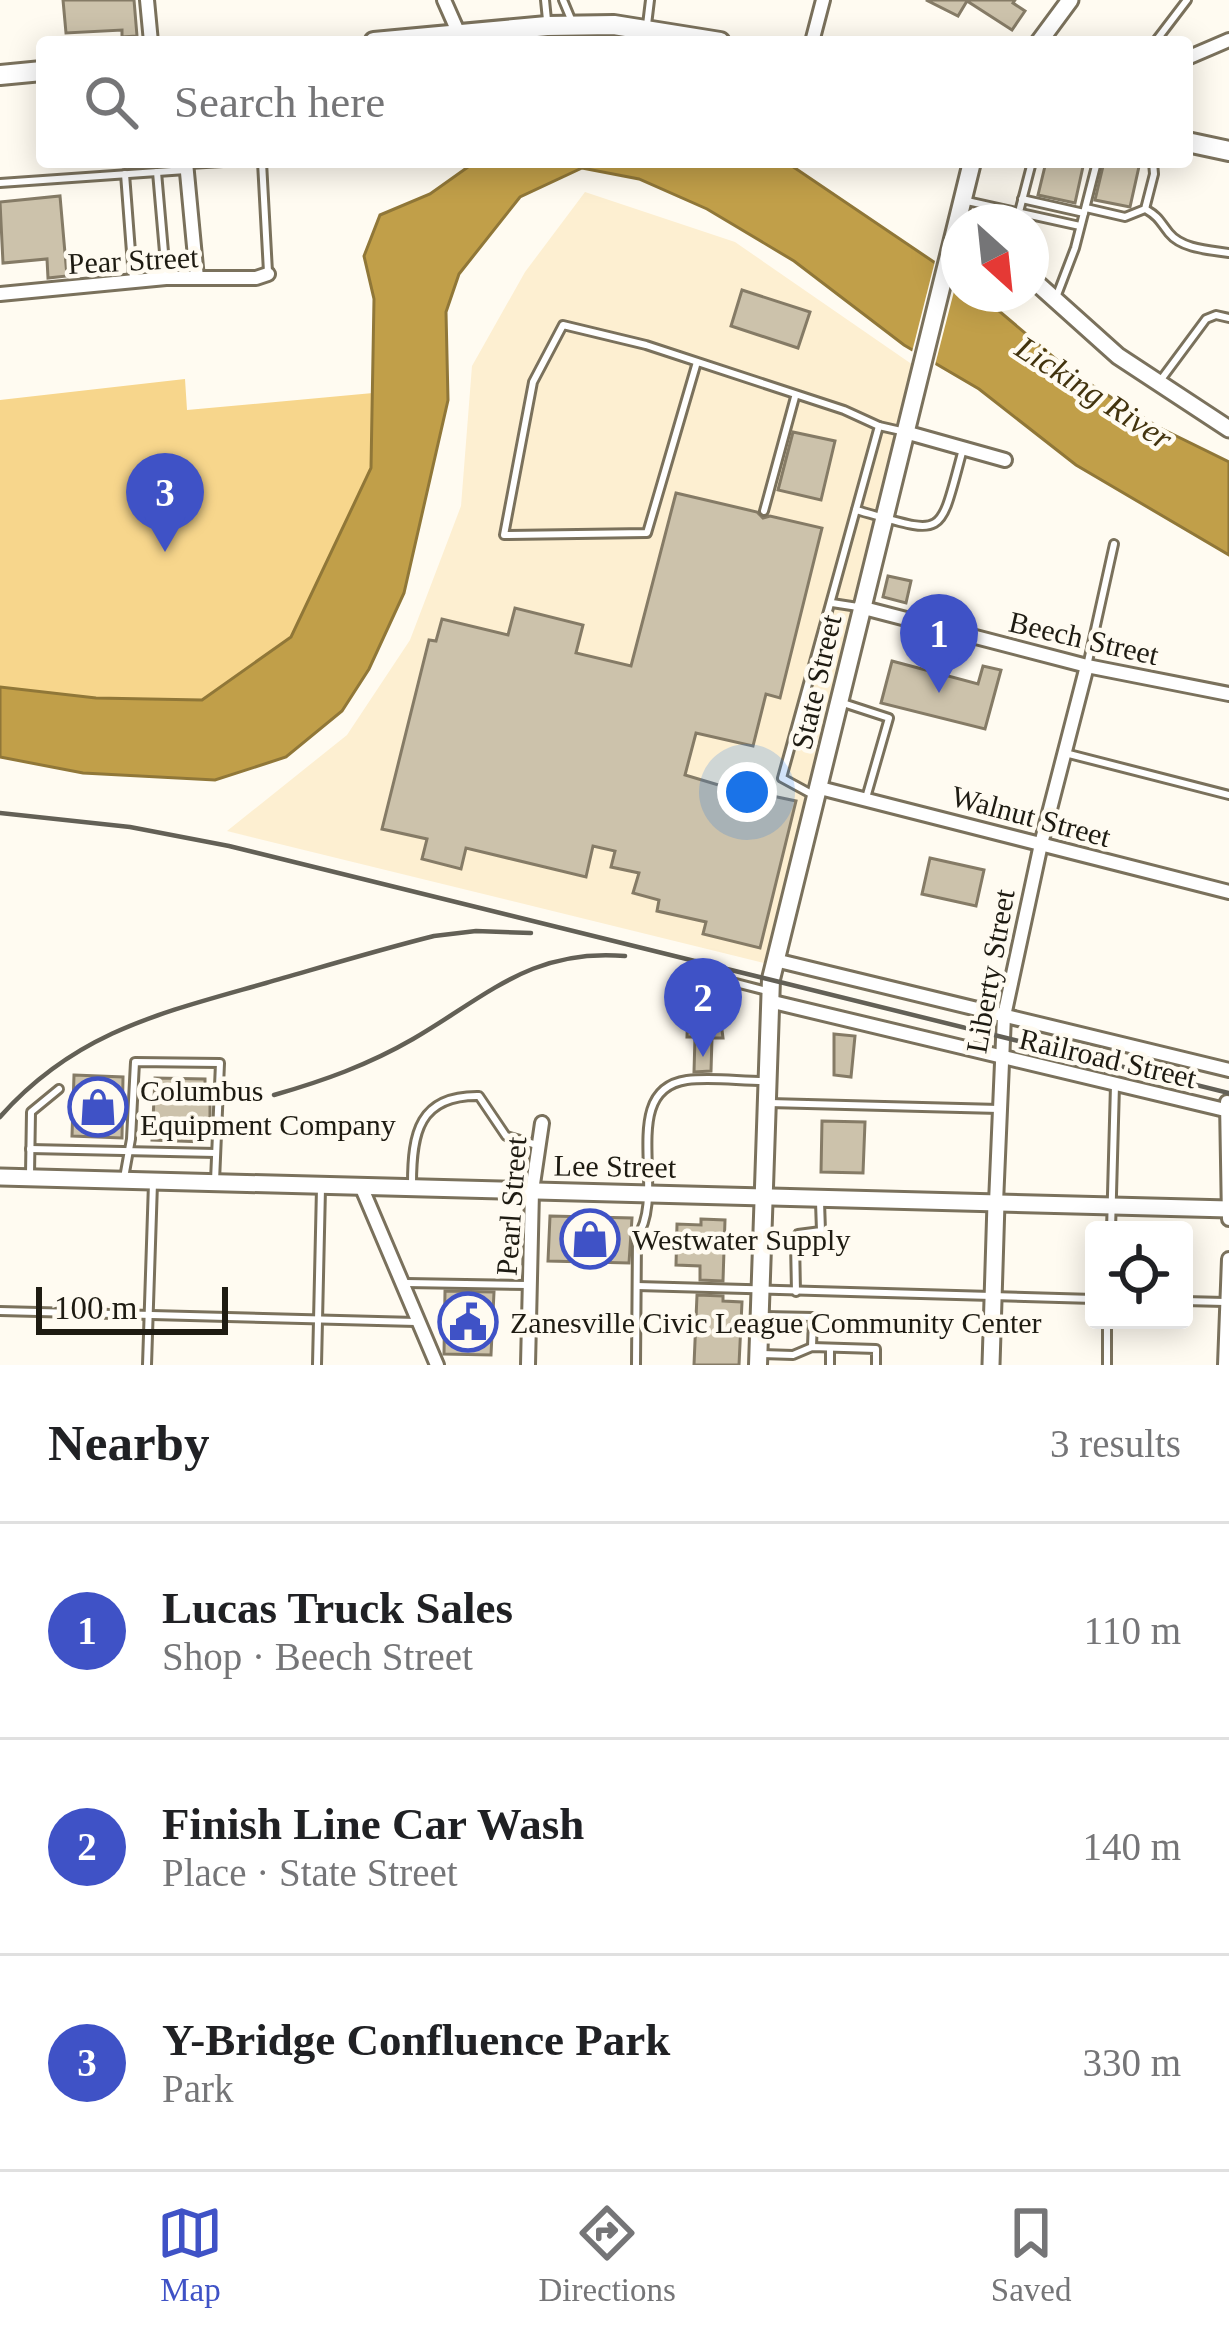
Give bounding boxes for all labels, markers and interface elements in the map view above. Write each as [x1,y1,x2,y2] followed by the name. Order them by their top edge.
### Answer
[36,36,1193,168] search box
[78,69,144,135] icon: search
[174,77,385,127] text: Search here
[941,204,1049,312] north arrow
[67,240,200,280] street label: Pear Street
[1008,329,1179,457] water label: Licking River
[126,453,204,552] pin: 3
[900,594,978,693] pin: 1
[1006,605,1163,671] street label: Beech Street
[784,611,848,753] street label: State Street
[717,762,777,822] your location
[948,779,1115,853] street label: Walnut Street
[959,886,1021,1055] street label: Liberty Street
[664,958,742,1057] pin: 2
[1016,1022,1200,1095] street label: Railroad Street
[140,1074,396,1141] place label: Columbus Equipment Company
[67,1076,129,1138] shop icon: Columbus Equipment Company
[490,1135,532,1277] street label: Pearl Street
[554,1148,677,1184] street label: Lee Street
[559,1208,621,1270] shop icon: Westwater Supply
[1085,1221,1193,1329] map controls
[1085,1221,1193,1329] button: locate
[632,1223,850,1256] place label: Westwater Supply
[36,1281,228,1334] scale bar
[54,1290,137,1326] text: 100 m
[437,1291,499,1353] public building icon: Zanesville Civic League Community Center
[510,1306,1042,1339] place label: Zanesville Civic League Community Center
[48,1415,209,1471] text: Nearby
[1050,1422,1181,1465] text: 3 results
[162,1583,513,1633] text: Lucas Truck Sales
[77,1609,97,1652] text: 1
[1084,1609,1181,1652] text: 110 m
[162,1635,473,1678] text: Shop · Beech Street
[162,1799,584,1849] text: Finish Line Car Wash
[77,1825,97,1868] text: 2
[1082,1825,1181,1868] text: 140 m
[162,1851,458,1894] text: Place · State Street
[162,2015,670,2065] text: Y-Bridge Confluence Park
[77,2041,97,2084] text: 3
[1082,2041,1181,2084] text: 330 m
[162,2067,234,2110] text: Park
[157,2200,223,2309] tab: Map
[538,2200,676,2309] tab: Directions
[991,2200,1072,2309] tab: Saved

